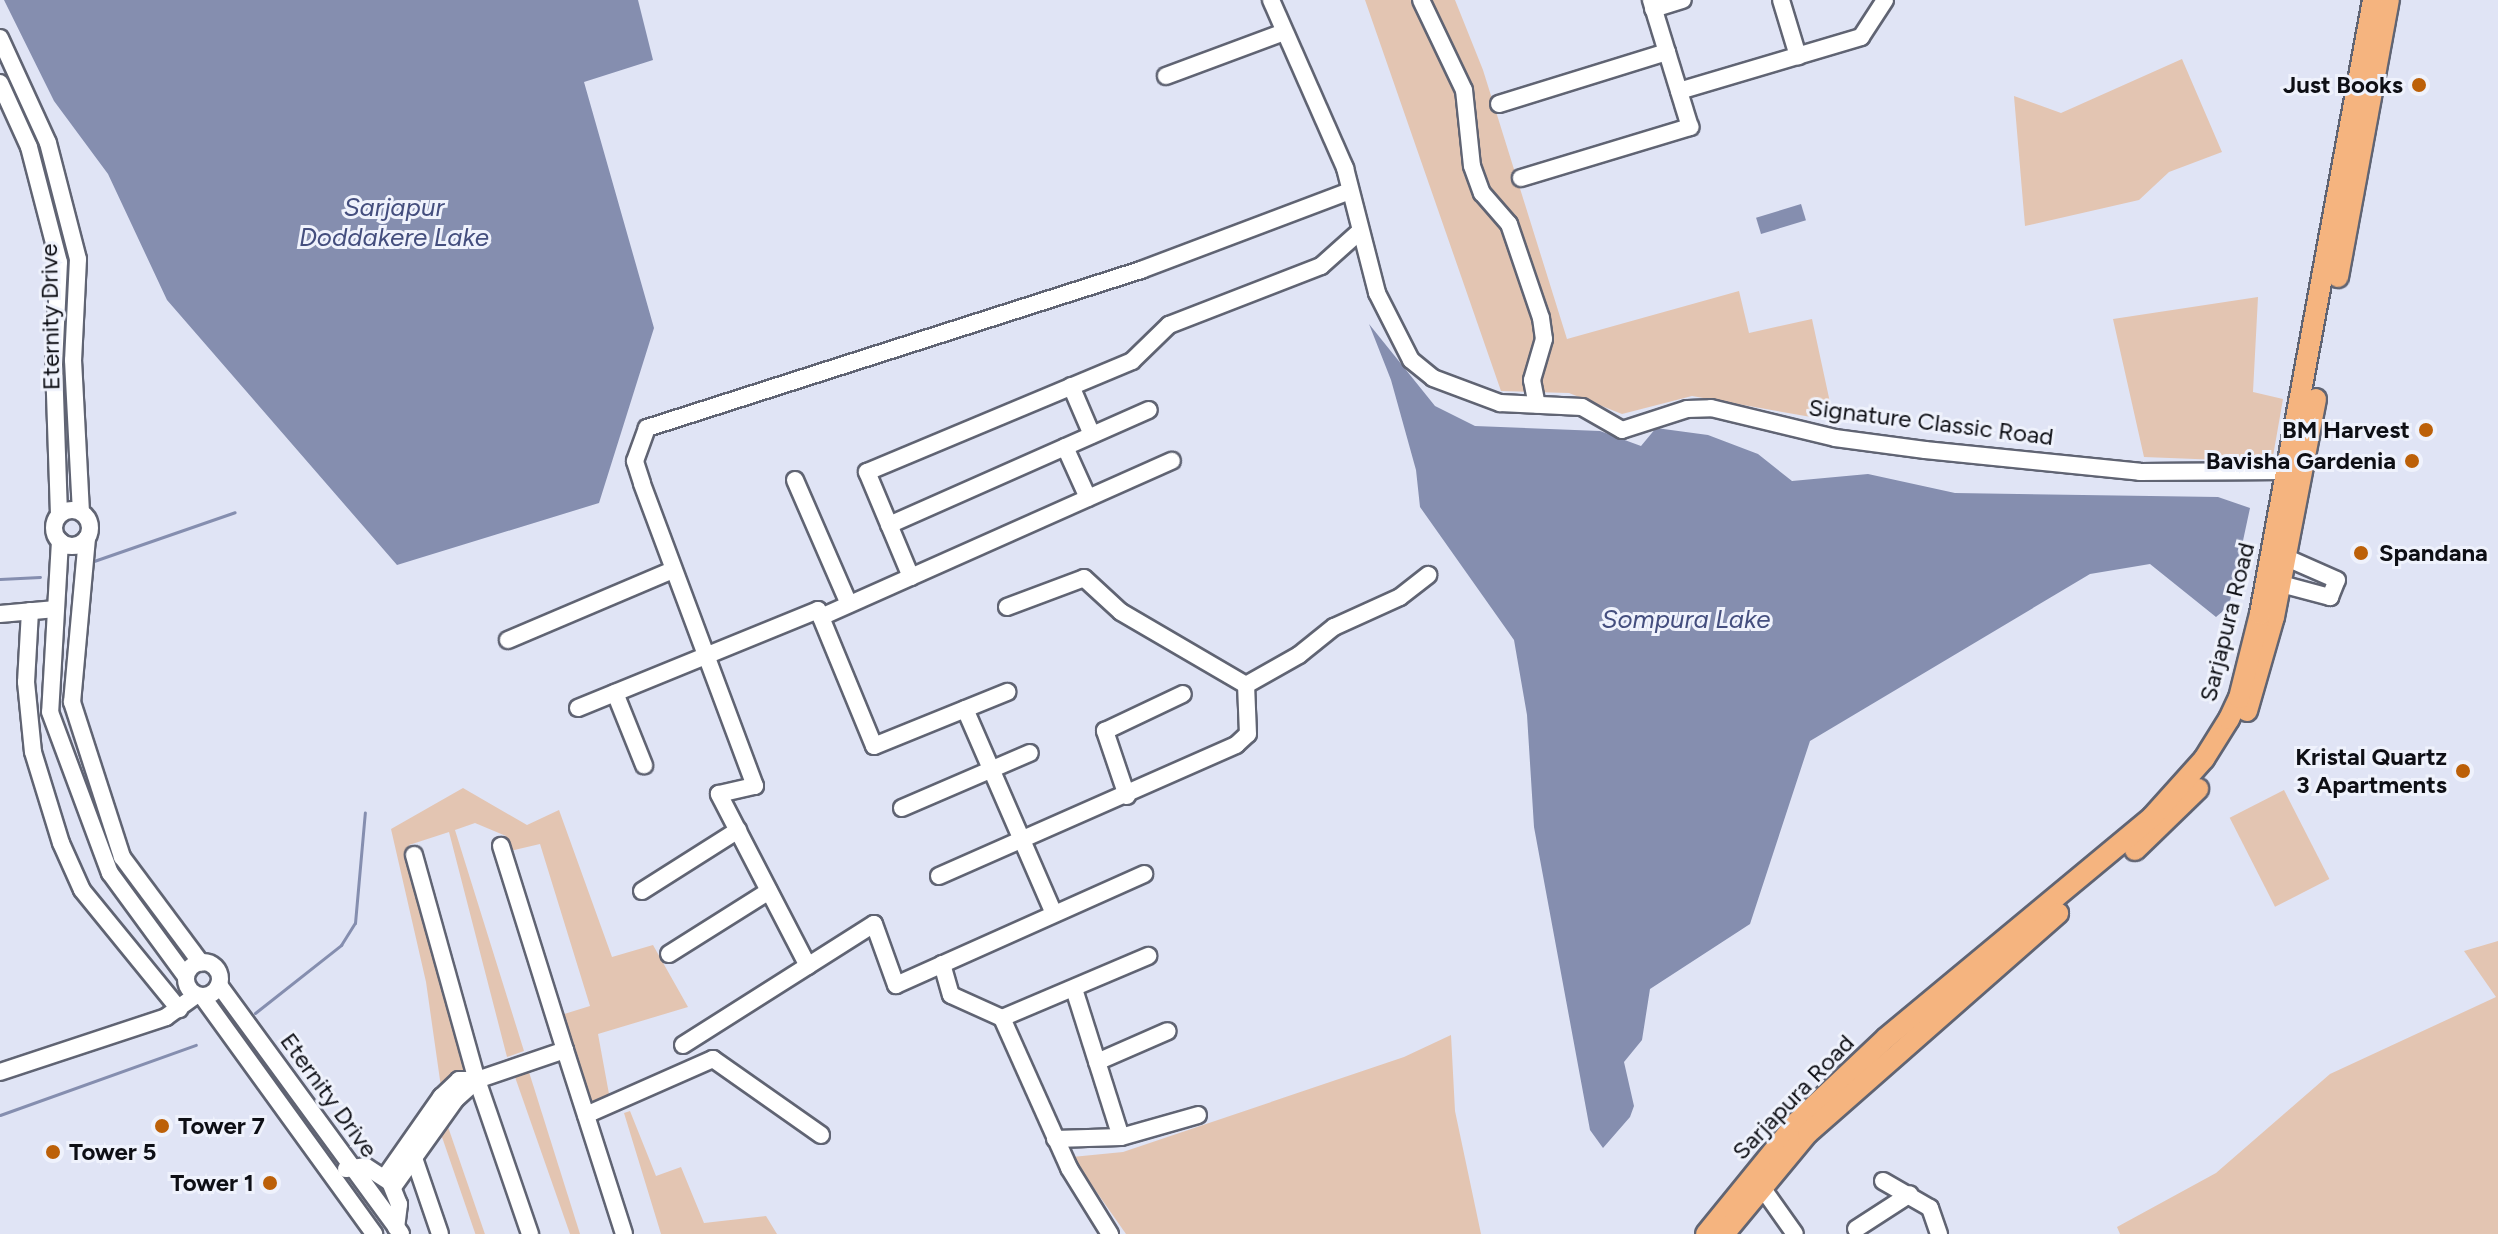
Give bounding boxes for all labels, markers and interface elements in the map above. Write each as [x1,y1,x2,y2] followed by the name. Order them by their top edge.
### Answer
[2283,71,2403,99] place label: Just Books
[2410,76,2428,94] marker: Just Books
[299,192,489,254] water label: Sarjapur Doddakere Lake
[34,244,66,390] street label: Eternity Drive
[1807,393,2055,451] street label: Signature Classic Road
[2282,416,2410,444] place label: BM Harvest
[2417,421,2435,439] marker: BM Harvest
[2206,447,2396,475] place label: Bavisha Gardenia
[2403,452,2421,470] marker: Bavisha Gardenia
[2193,539,2261,705] street label: Sarjapura Road
[2379,539,2488,567] place label: Spandana
[2350,542,2372,564] marker: Spandana
[1602,604,1770,636] water label: Sompura Lake
[2295,743,2447,799] place label: Kristal Quartz 3 Apartments
[2454,762,2472,780] marker: Kristal Quartz 3 Apartments
[274,1027,384,1163] street label: Eternity Drive
[1726,1028,1860,1166] street label: Sarjapura Road
[178,1112,265,1140] place label: Tower 7
[153,1117,171,1135] marker: Tower 7
[69,1138,157,1166] place label: Tower 5
[44,1143,62,1161] marker: Tower 5
[170,1169,254,1197] place label: Tower 1
[261,1174,279,1192] marker: Tower 1

